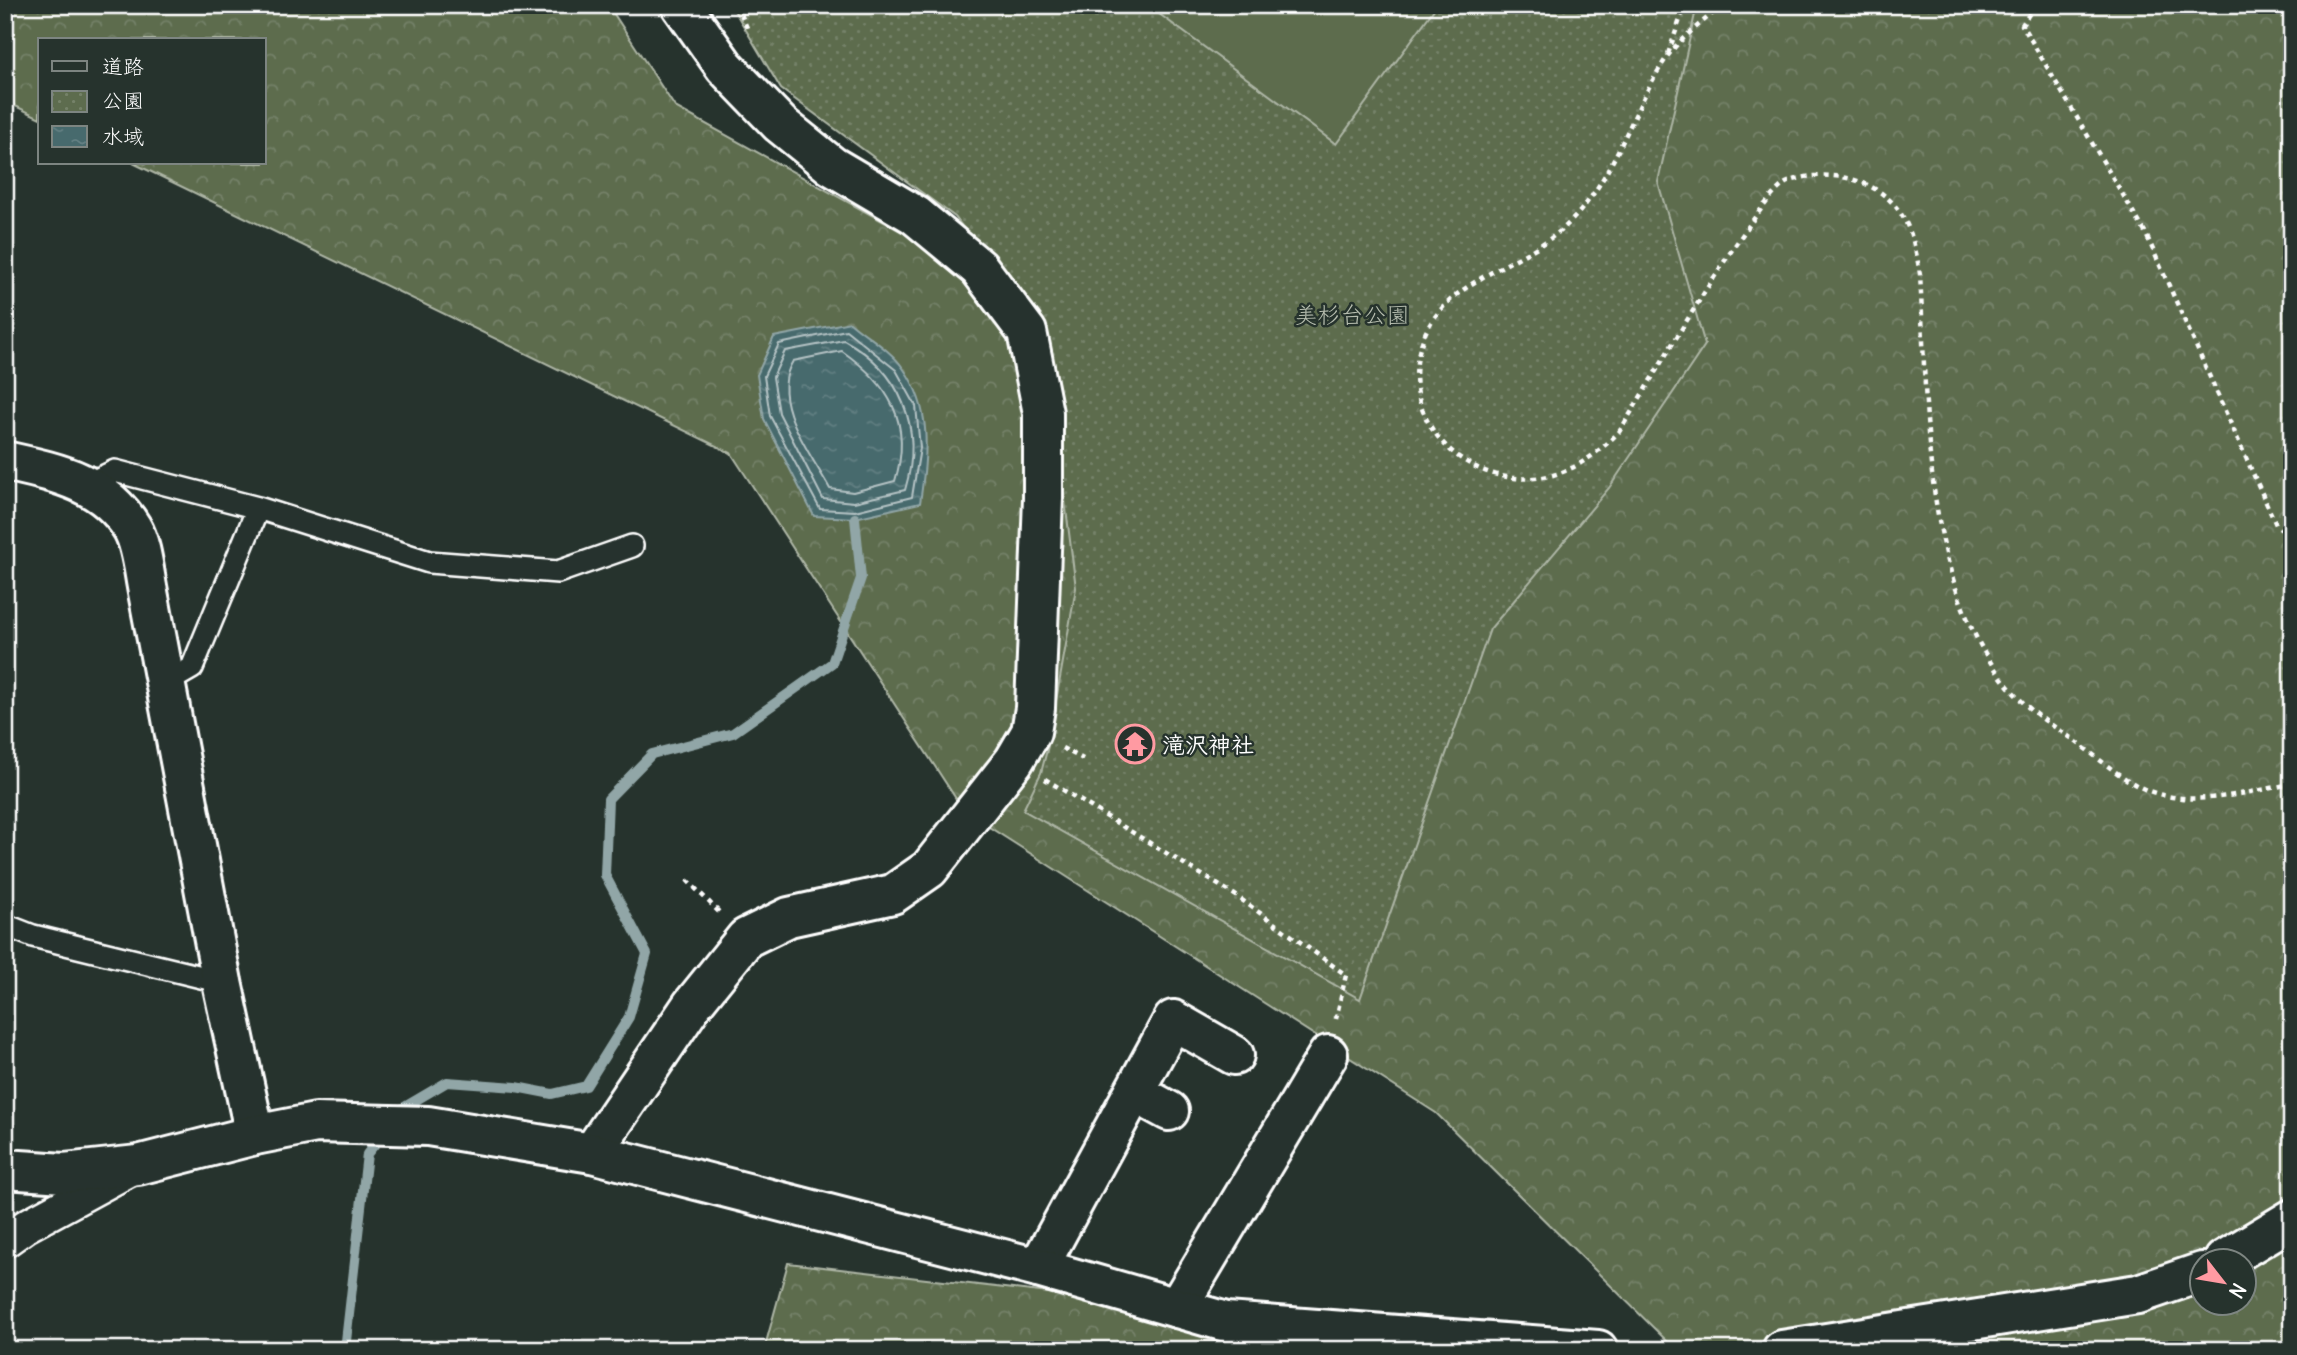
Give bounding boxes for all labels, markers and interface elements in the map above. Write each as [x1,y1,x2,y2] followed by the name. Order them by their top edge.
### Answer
[38,38,266,164] legend
[102,53,144,80] text: 道路
[102,87,144,114] text: 公園
[102,123,144,150] text: 水域
[1295,300,1410,329] park label: 美杉台公園
[1114,723,1156,765] temple icon: 滝沢神社
[1162,730,1254,759] place label: 滝沢神社
[2188,1246,2258,1316] north arrow
[2224,1279,2251,1303] text: N

